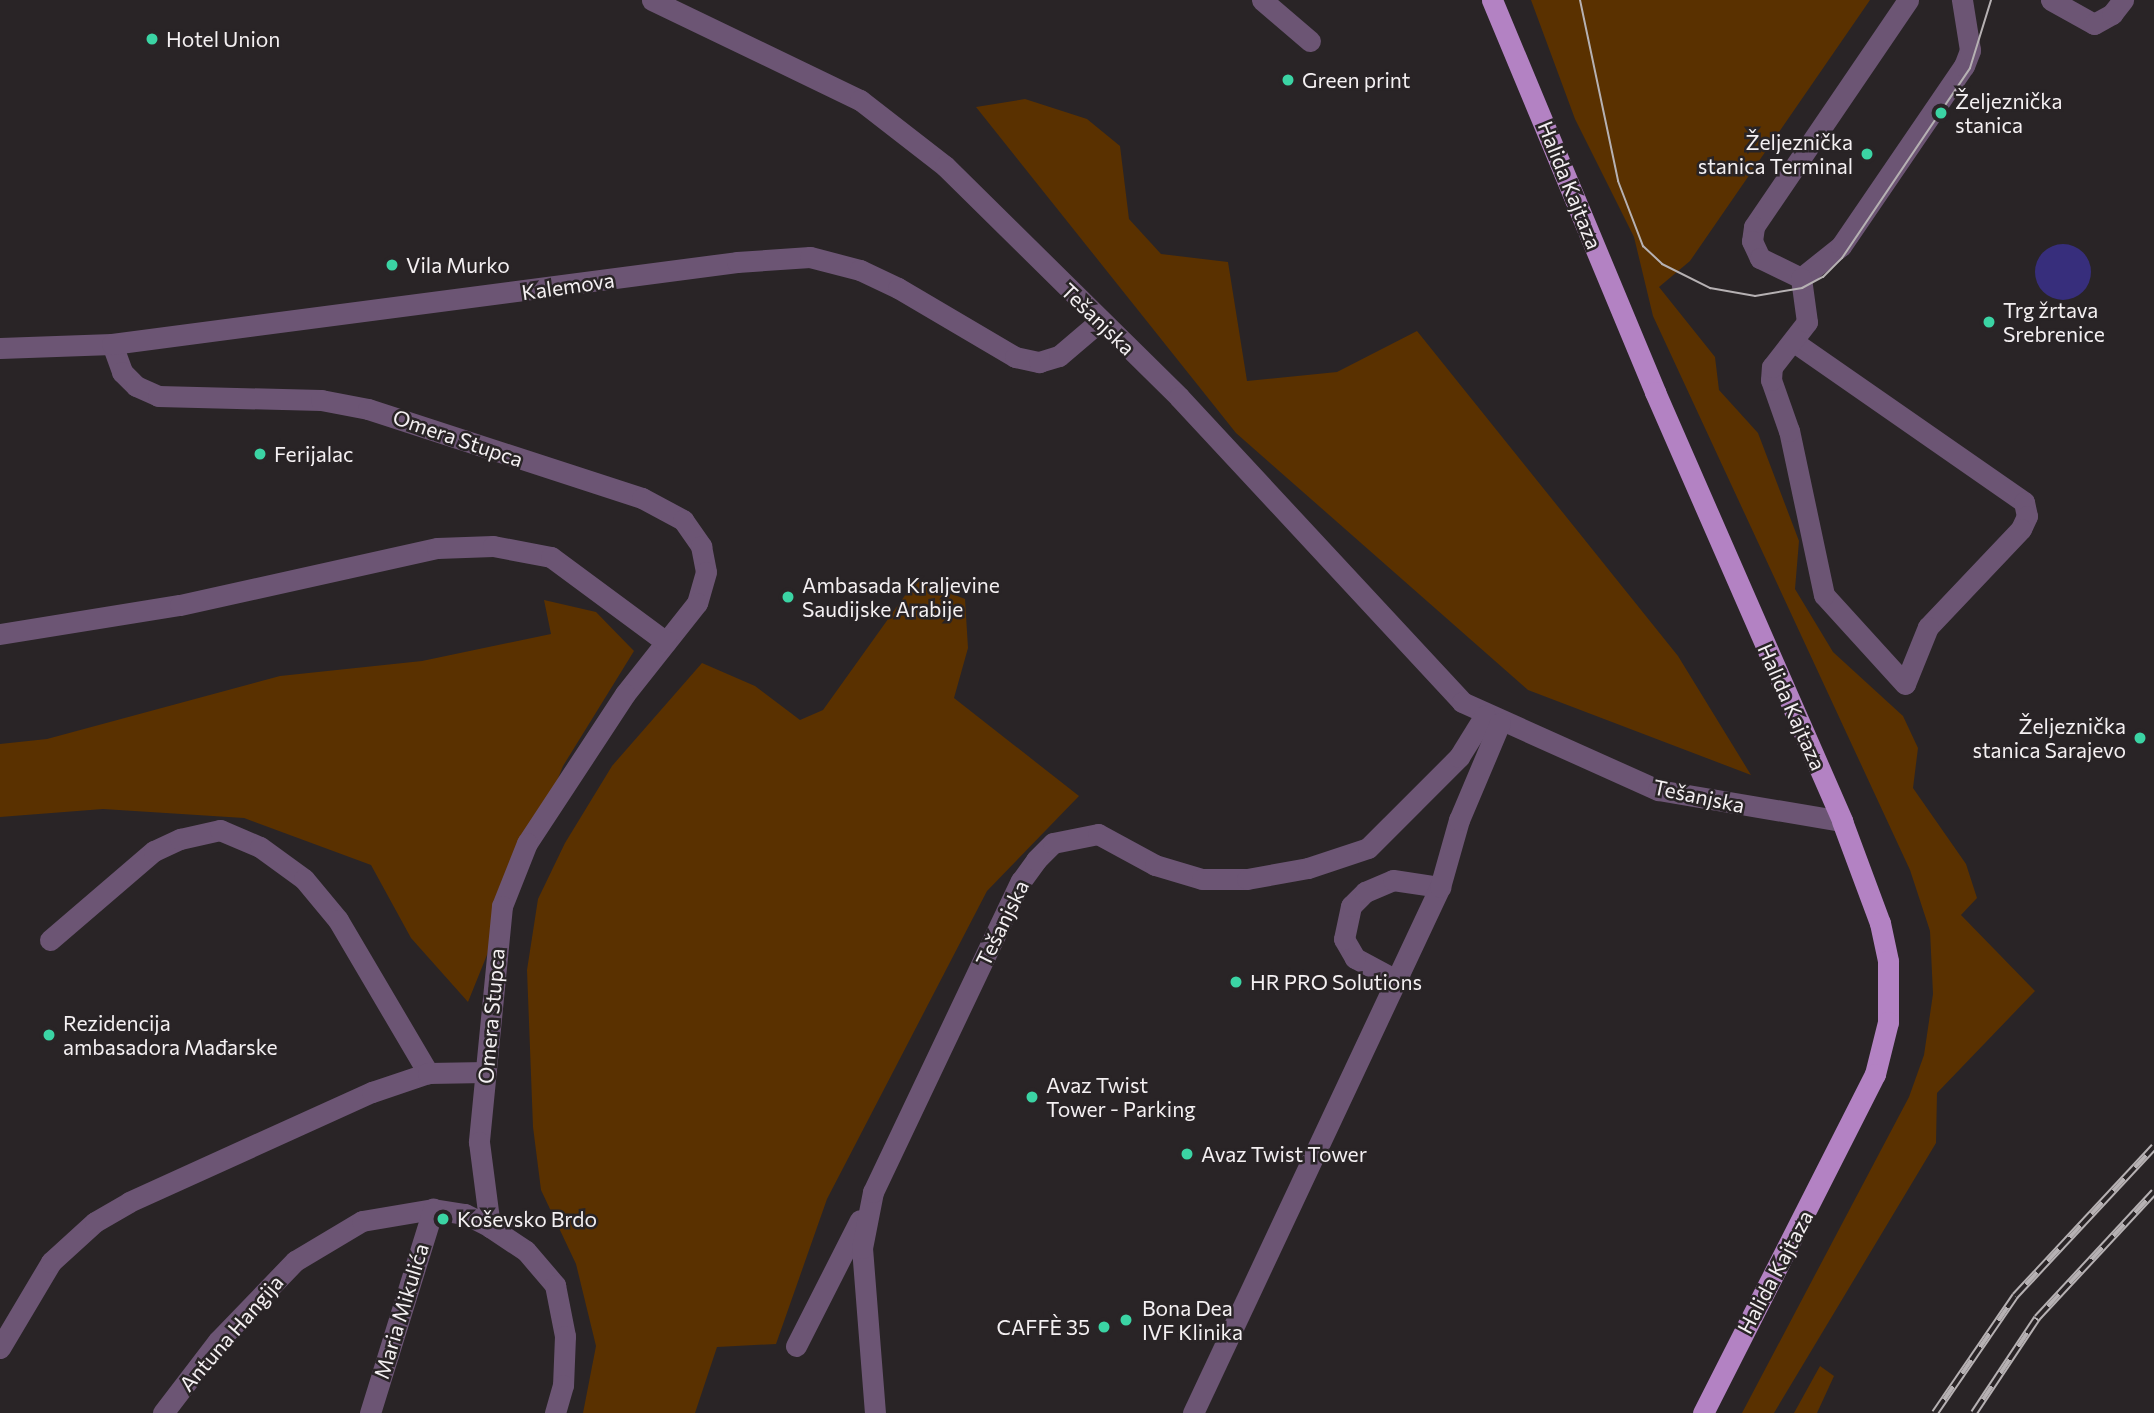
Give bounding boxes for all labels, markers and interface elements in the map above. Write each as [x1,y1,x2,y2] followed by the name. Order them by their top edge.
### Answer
[166,26,280,52] place label: Hotel Union
[144,31,160,47] marker: Hotel Union
[1302,67,1410,93] place label: Green print
[1280,72,1296,88] marker: Green print
[1955,88,2063,138] place label: Željeznička stanica
[1933,105,1949,121] marker: Željeznička stanica
[1533,117,1607,253] street label: Halida Kajtaza
[1698,129,1853,179] place label: Željeznička stanica Terminal
[1859,146,1875,162] marker: Željeznička stanica Terminal
[406,252,510,278] place label: Vila Murko
[384,257,400,273] marker: Vila Murko
[520,267,616,305] street label: Kalemova
[1056,278,1140,360] street label: Tešanjska
[2003,297,2105,347] place label: Trg žrtava Srebrenice
[1981,314,1997,330] marker: Trg žrtava Srebrenice
[390,404,526,472] street label: Omera Stupca
[274,441,353,467] place label: Ferijalac
[252,446,268,462] marker: Ferijalac
[802,572,1000,622] place label: Ambasada Kraljevine Saudijske Arabije
[780,589,796,605] marker: Ambasada Kraljevine Saudijske Arabije
[1753,640,1831,774] street label: Halida Kajtaza
[1973,713,2126,763] place label: Željeznička stanica Sarajevo
[2132,730,2148,746] marker: Željeznička stanica Sarajevo
[1651,774,1747,818] street label: Tešanjska
[970,876,1034,970] street label: Tešanjska
[473,947,509,1085] street label: Omera Stupca
[1250,969,1422,995] place label: HR PRO Solutions
[1228,974,1244,990] marker: HR PRO Solutions
[63,1010,278,1060] place label: Rezidencija ambasadora Mađarske
[41,1027,57,1043] marker: Rezidencija ambasadora Mađarske
[1046,1072,1196,1122] place label: Avaz Twist Tower - Parking
[1024,1089,1040,1105] marker: Avaz Twist Tower - Parking
[1201,1141,1367,1167] place label: Avaz Twist Tower
[1179,1146,1195,1162] marker: Avaz Twist Tower
[457,1206,597,1232] place label: Koševsko Brdo
[1732,1206,1818,1338] street label: Halida Kajtaza
[435,1211,451,1227] marker: Koševsko Brdo
[368,1240,434,1382] street label: Maria Mikulića
[174,1270,288,1396] street label: Antuna Hangija
[1142,1295,1243,1345] place label: Bona Dea IVF Klinika
[1116,1310,1136,1330] marker: Bona Dea IVF Klinika
[997,1314,1090,1340] place label: CAFFÈ 35
[1096,1319,1112,1335] marker: CAFFÈ 35

